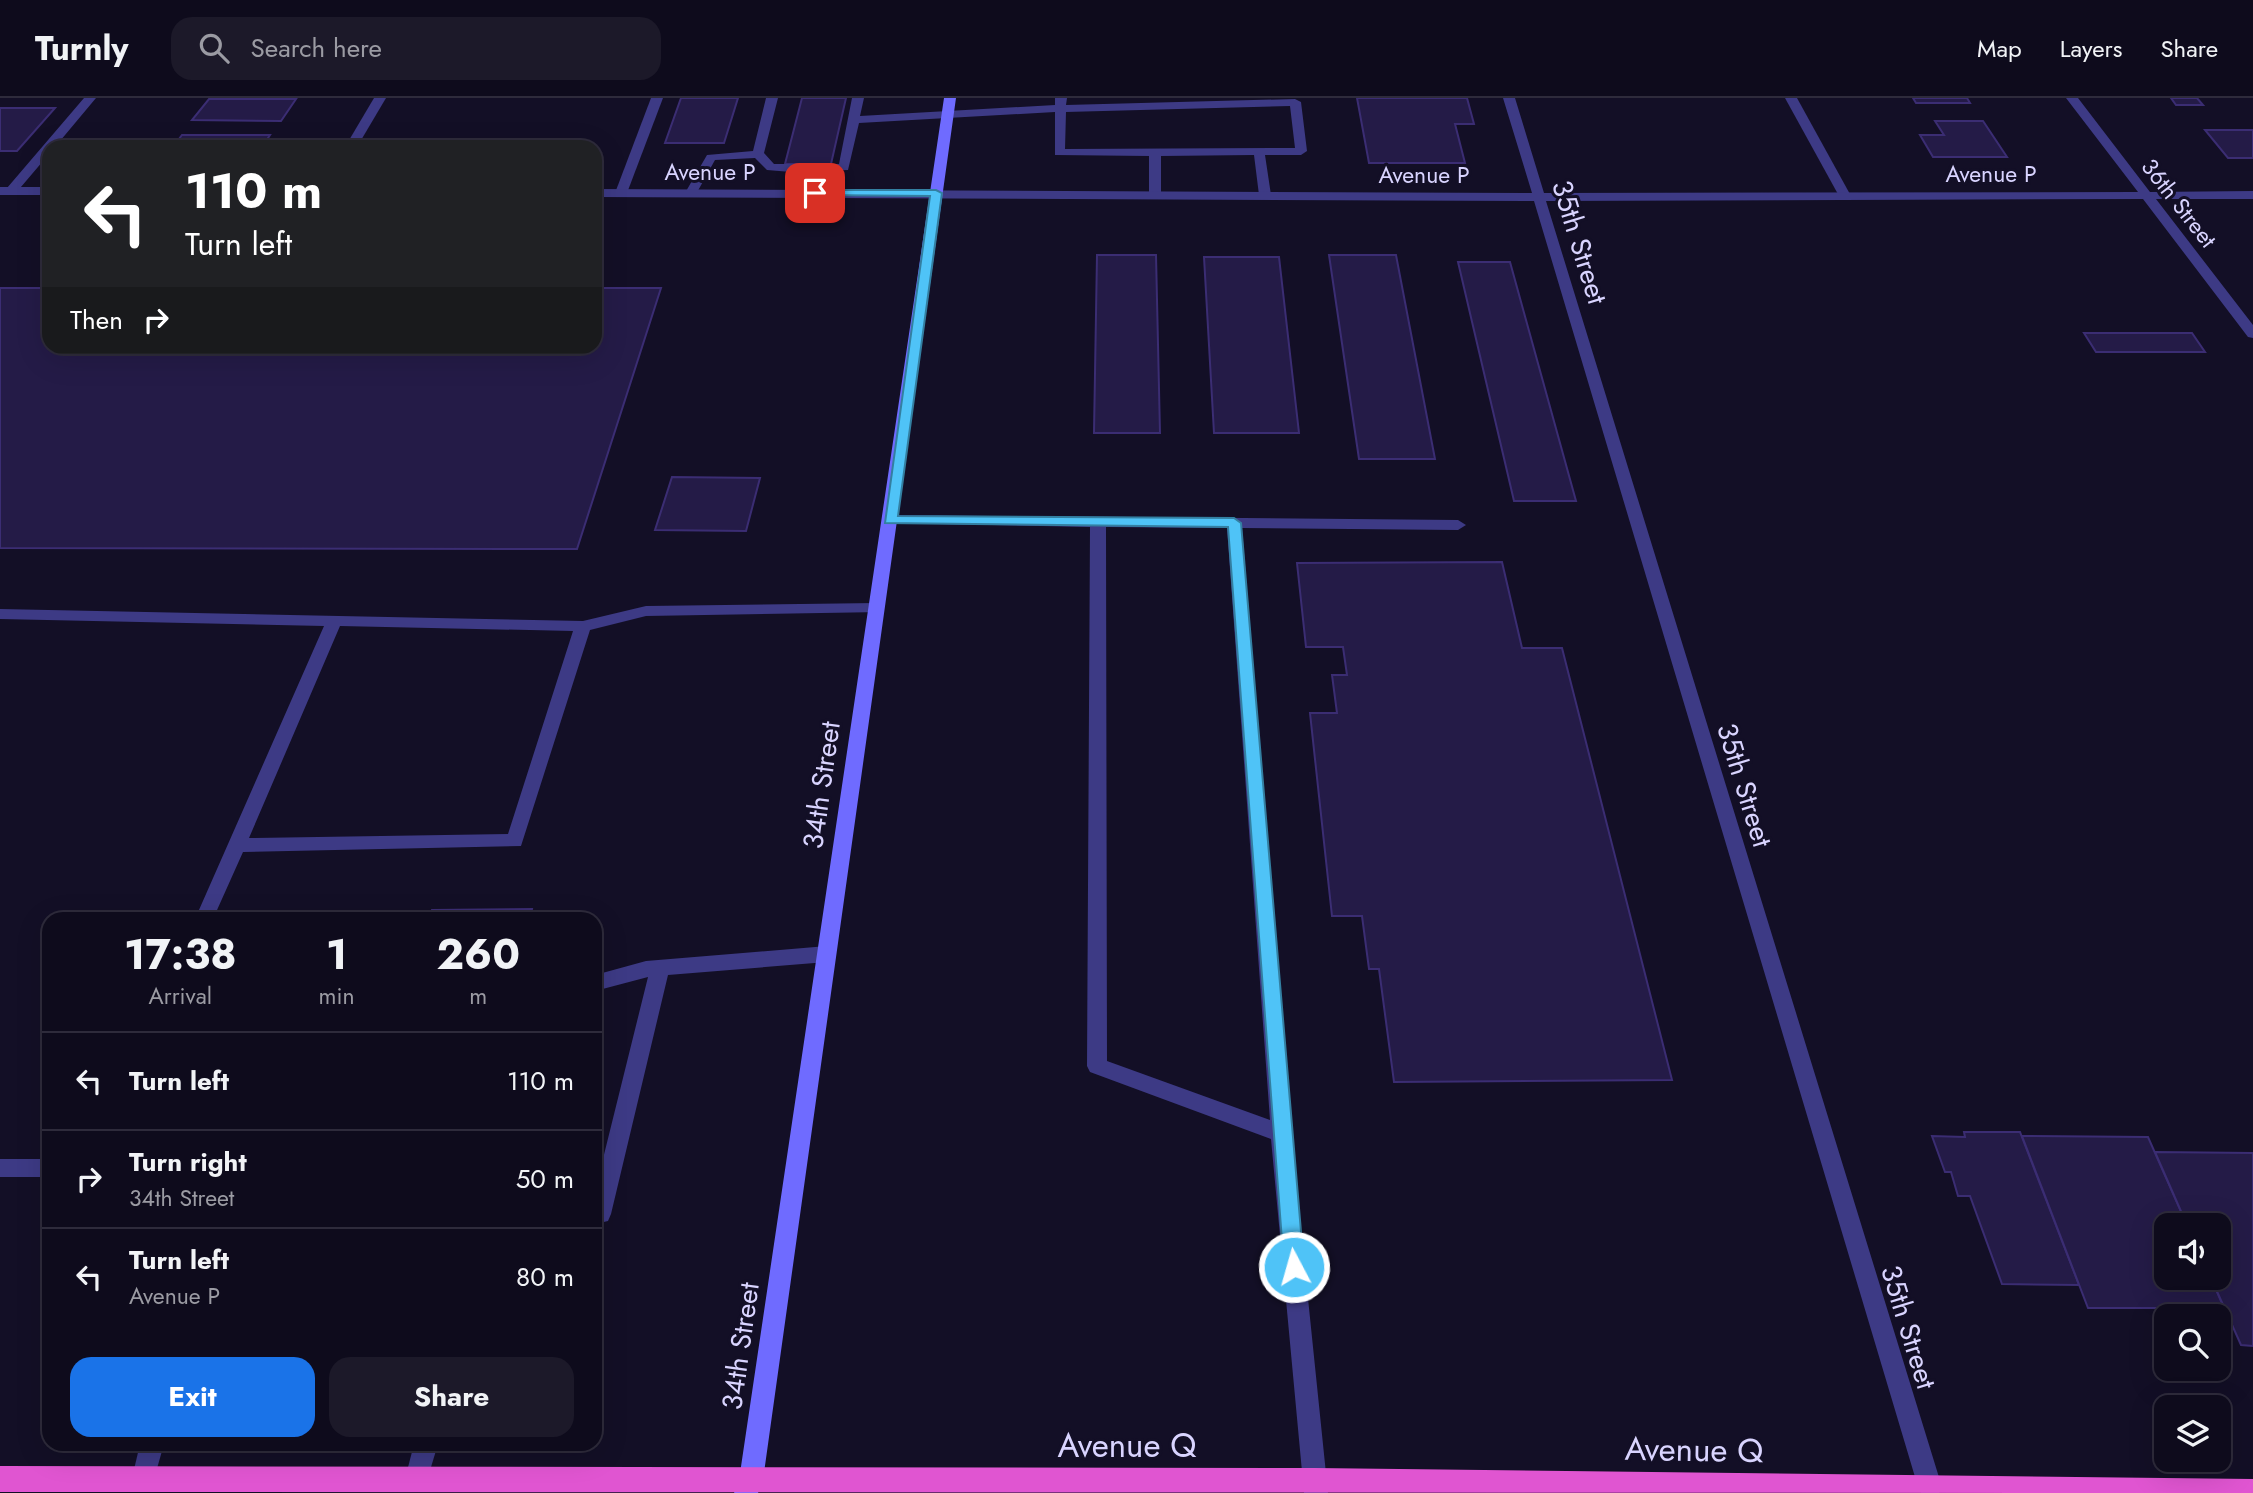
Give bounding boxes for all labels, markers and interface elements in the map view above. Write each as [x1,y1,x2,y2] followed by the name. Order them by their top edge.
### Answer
[171,17,661,80] search box
[35,25,129,72] text: Turnly
[195,29,233,67] icon: search
[251,29,382,67] text: Search here
[1977,31,2022,66] text: Map
[2060,31,2122,66] text: Layers
[2160,31,2218,66] text: Share
[2133,151,2225,255] street label: 36th Street
[664,155,756,189] street label: Avenue P
[185,156,322,226] text: 110 m
[1945,157,2037,191] street label: Avenue P
[1378,158,1470,192] street label: Avenue P
[785,163,845,223] pin
[70,168,161,259] icon: left
[796,174,834,212] icon: arrive
[1541,175,1618,309] street label: 35th Street
[185,221,292,267] text: Turn left
[70,301,123,339] text: Then
[137,301,175,339] icon: right
[792,718,851,851] street label: 34th Street
[1706,718,1783,852] street label: 35th Street
[124,924,237,985] text: 17:38
[326,924,347,985] text: 1
[437,924,520,985] text: 260
[149,979,212,1013] text: Arrival
[319,979,355,1013] text: min
[469,979,487,1013] text: m
[70,1062,108,1100] icon: left
[129,1062,229,1100] text: Turn left
[507,1062,574,1100] text: 110 m
[129,1143,247,1181] text: Turn right
[70,1160,108,1198] icon: right
[516,1160,574,1198] text: 50 m
[129,1181,234,1215] text: 34th Street
[2154,1213,2231,1472] map controls
[2154,1213,2231,1290] button: sound
[1257,1230,1331,1304] position arrow
[129,1241,229,1279] text: Turn left
[70,1258,108,1296] icon: left
[516,1258,574,1296] text: 80 m
[1870,1260,1947,1394] street label: 35th Street
[129,1279,220,1313] text: Avenue P
[711,1279,770,1412] street label: 34th Street
[2154,1304,2231,1381] button: search
[70,1357,315,1437] button: Exit
[329,1357,574,1437] button: Share
[2154,1395,2231,1472] button: layers
[1058,1422,1197,1469] street label: Avenue Q
[1624,1425,1765,1474] street label: Avenue Q

